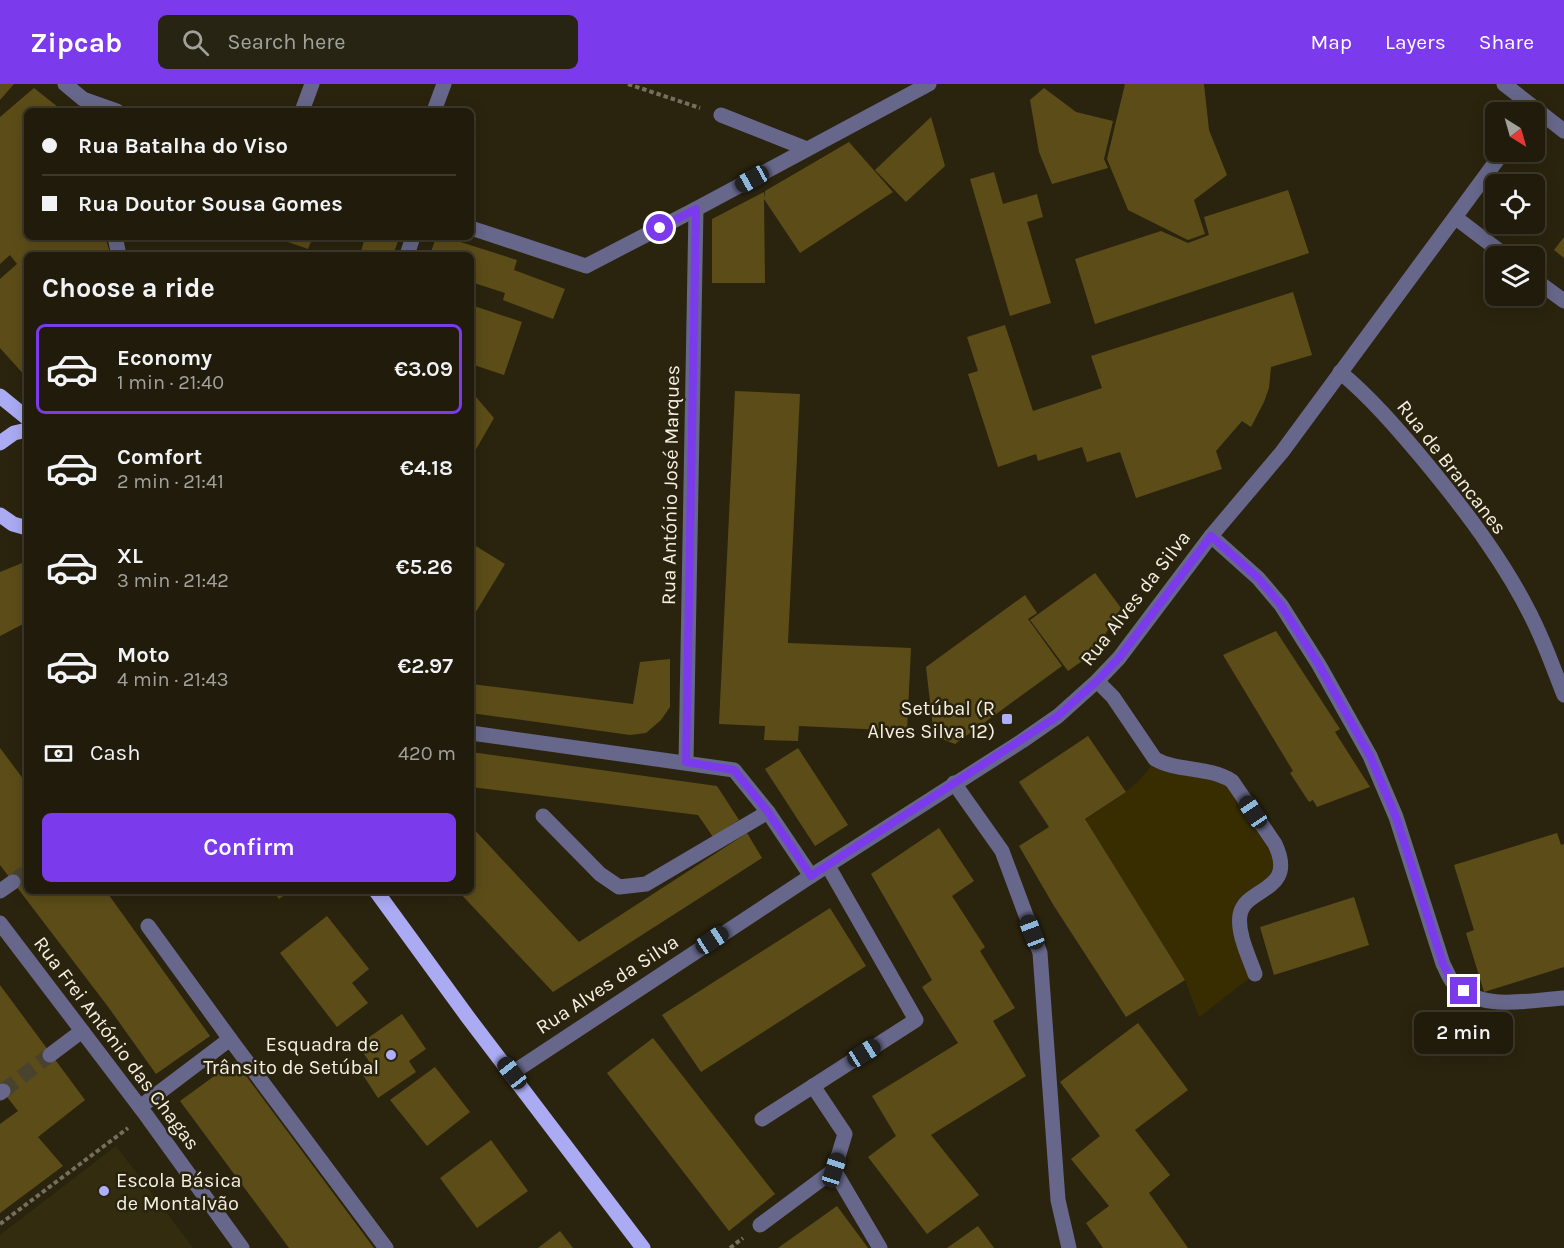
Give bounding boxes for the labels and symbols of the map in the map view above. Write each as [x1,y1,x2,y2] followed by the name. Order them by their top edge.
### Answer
[1485,102,1545,162] north arrow
[732,162,772,196] car
[646,214,673,241] route start
[657,365,684,605] street label: Rua António José Marques
[1392,396,1511,539] street label: Rua de Brancanes
[1076,526,1195,670] street label: Rua Alves da Silva
[868,697,995,743] place label: Setúbal (R Alves Silva 12)
[1000,712,1014,726] marker: Setúbal (R Alves Silva 12)
[1235,792,1271,832] car
[1017,912,1047,952] car
[692,923,732,957] car
[532,930,683,1039] street label: Rua Alves da Silva
[29,932,204,1154] street label: Rua Frei António das Chagas
[1450,977,1477,1004] route end
[1414,1012,1514,1054] callout: 2 min
[203,1033,379,1079] place label: Esquadra de Trânsito de Setúbal
[844,1036,884,1070] car
[384,1048,398,1062] marker: Esquadra de Trânsito de Setúbal
[494,1053,530,1093] car
[820,1150,848,1190] car
[116,1169,242,1215] place label: Escola Básica de Montalvão
[97,1184,111,1198] marker: Escola Básica de Montalvão

